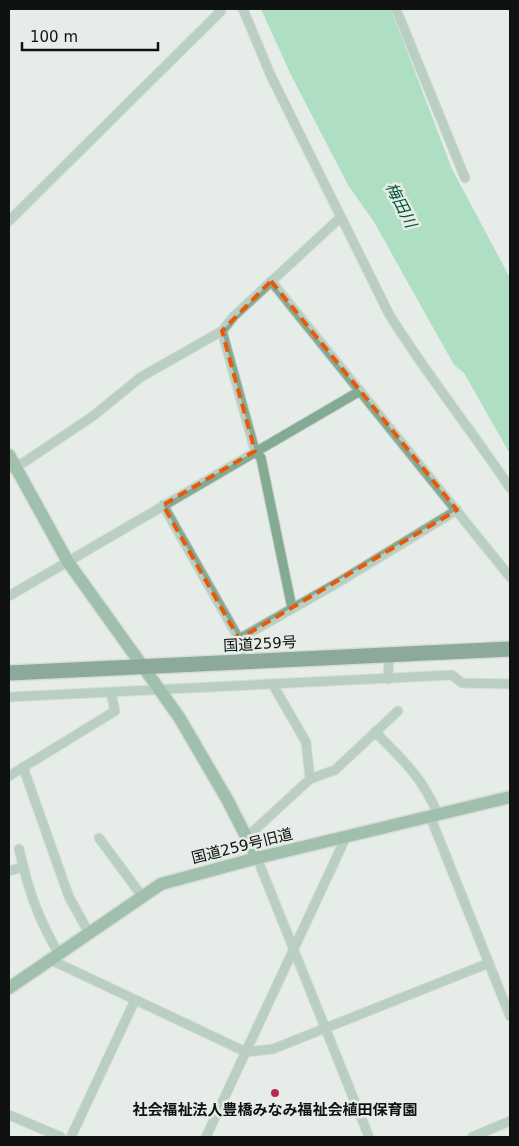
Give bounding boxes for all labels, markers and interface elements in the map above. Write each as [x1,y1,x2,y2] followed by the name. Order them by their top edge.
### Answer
[22,20,159,52] scale bar
[30,28,78,46] text: 100 m
[382,179,421,232] water label: 梅田川
[223,633,297,655] street label: 国道259号
[190,825,294,867] street label: 国道259号旧道
[269,1087,281,1099] marker: 社会福祉法人豊橋みなみ福祉会植田保育園
[132,1101,418,1119] place label: 社会福祉法人豊橋みなみ福祉会植田保育園

